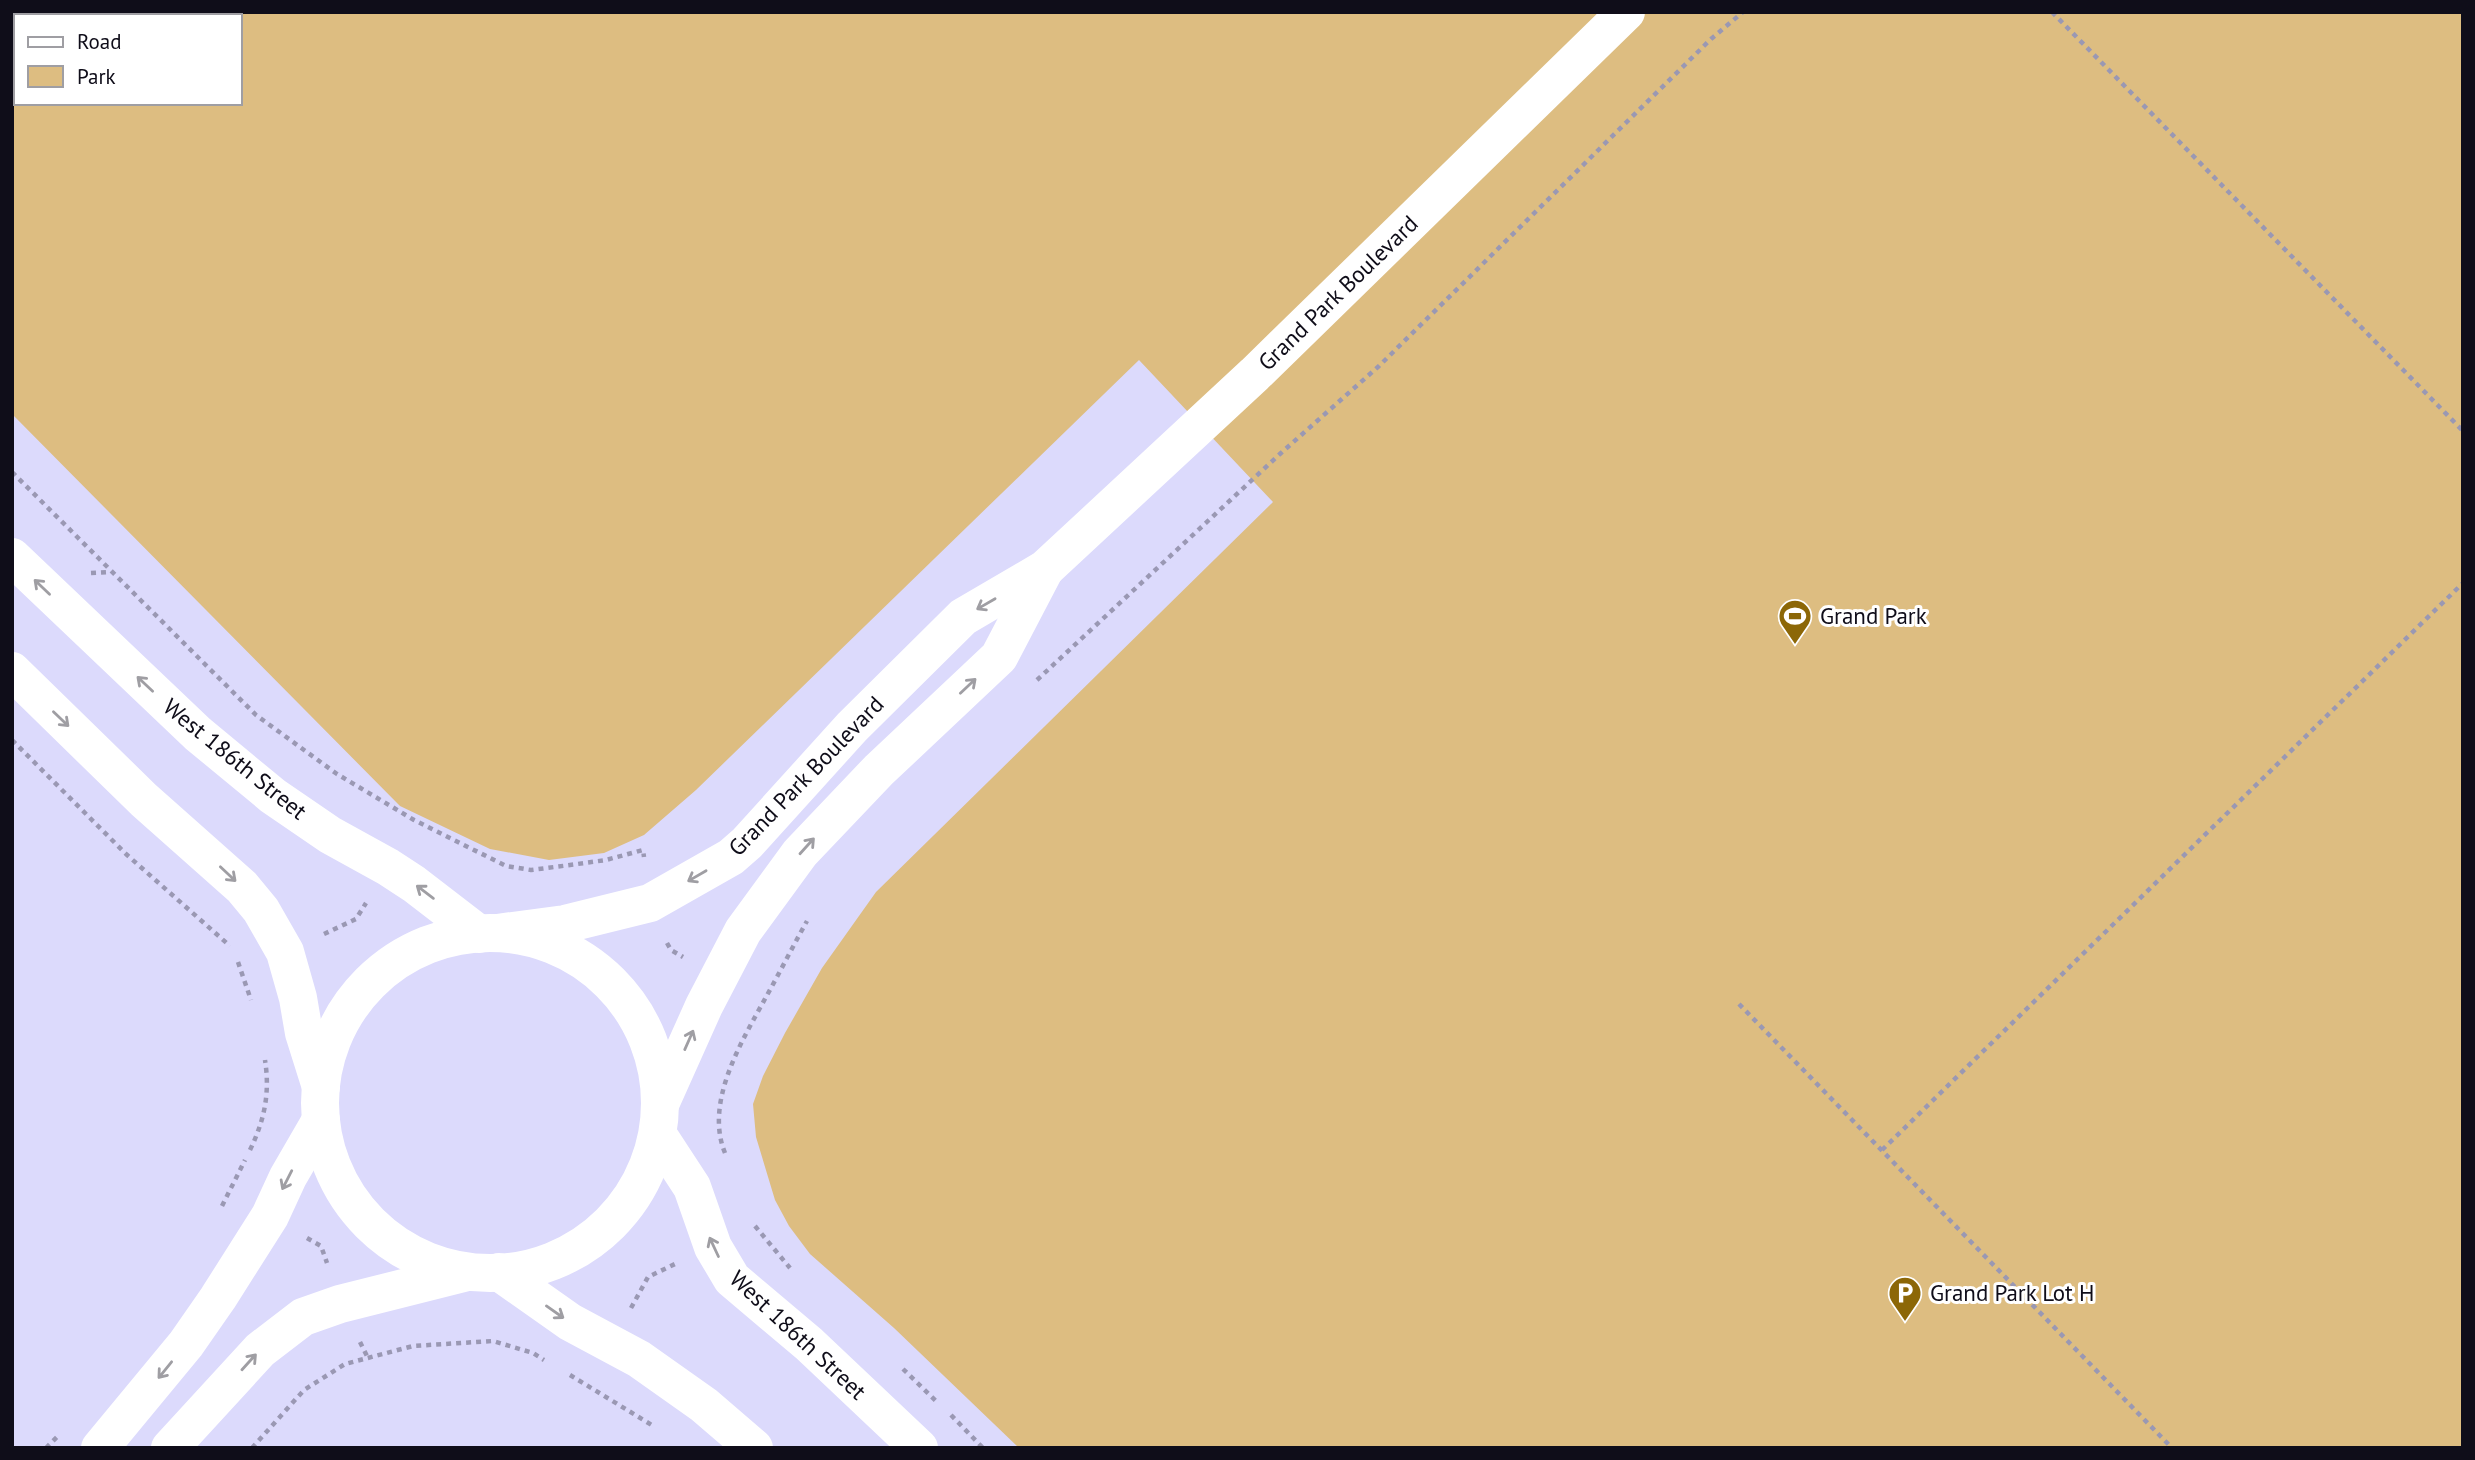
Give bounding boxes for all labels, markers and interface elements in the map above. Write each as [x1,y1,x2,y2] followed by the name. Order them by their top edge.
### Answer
[14,14,242,105] legend
[77,28,121,55] text: Road
[77,63,116,90] text: Park
[1252,209,1424,376] street label: Grand Park Boulevard
[34,579,51,596] one-way arrow
[976,597,996,611] one-way arrow
[1776,597,1814,646] sports icon: Grand Park
[1820,601,1927,630] place label: Grand Park
[136,676,154,692] one-way arrow
[959,678,976,695] one-way arrow
[722,690,889,862] street label: Grand Park Boulevard
[158,692,313,825] street label: West 186th Street
[52,710,69,727] one-way arrow
[799,837,815,855] one-way arrow
[219,866,237,882] one-way arrow
[688,869,708,883] one-way arrow
[416,885,434,900] one-way arrow
[683,1030,696,1051] one-way arrow
[280,1169,294,1189] one-way arrow
[707,1237,720,1258] one-way arrow
[724,1264,873,1405] street label: West 186th Street
[1886,1274,1924,1323] parking icon: Grand Park Lot H
[1930,1278,2094,1307] place label: Grand Park Lot H
[545,1305,564,1319] one-way arrow
[241,1354,258,1371] one-way arrow
[157,1361,172,1379] one-way arrow

